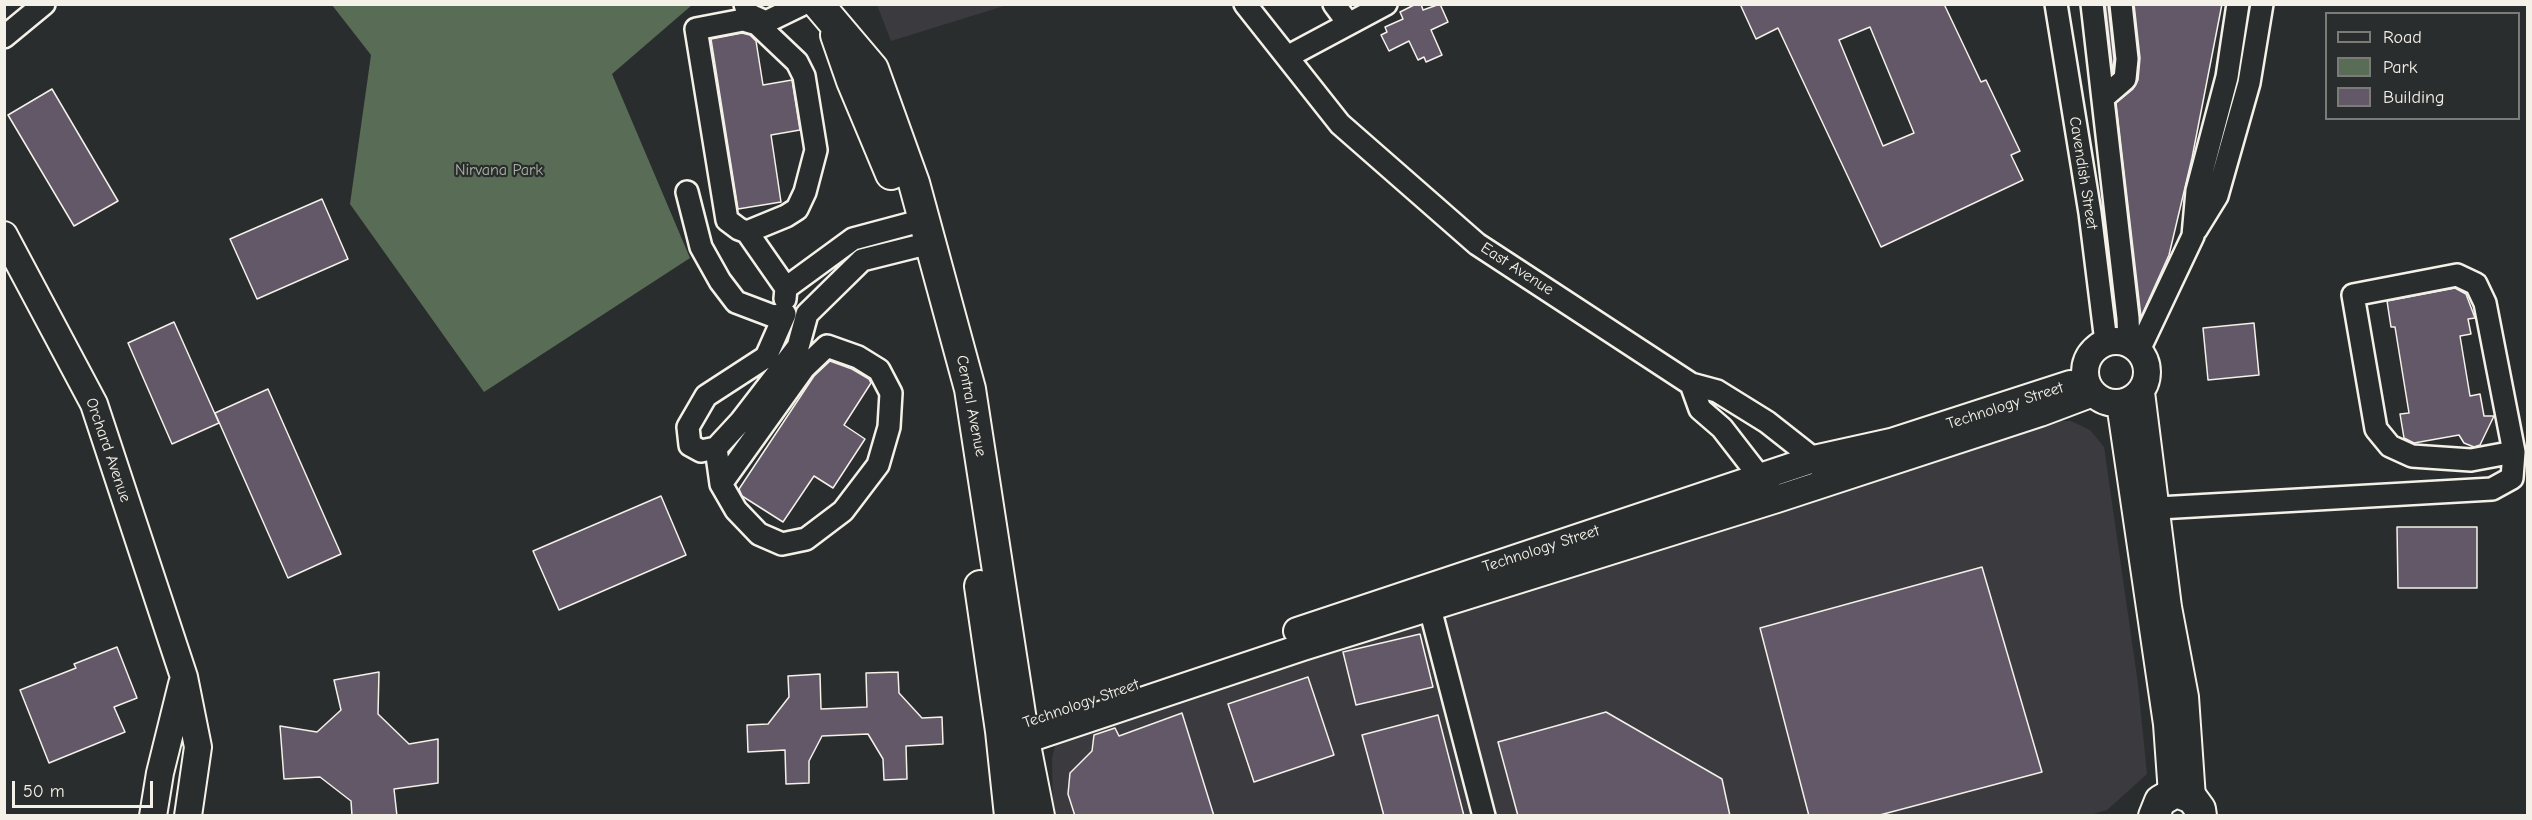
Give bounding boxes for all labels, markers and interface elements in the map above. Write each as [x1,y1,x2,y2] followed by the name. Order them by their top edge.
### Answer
[2325,12,2520,120] legend
[2383,27,2422,48] text: Road
[2383,57,2417,78] text: Park
[2383,87,2445,108] text: Building
[2065,115,2101,231] street label: Cavendish Street
[455,160,543,180] park label: Nirvana Park
[1477,238,1557,300] street label: East Avenue
[952,354,990,458] street label: Central Avenue
[1944,378,2066,434] street label: Technology Street
[81,395,135,505] street label: Orchard Avenue
[1480,521,1602,577] street label: Technology Street
[1020,675,1142,733] street label: Technology Street
[15,769,156,807] scale bar
[23,781,65,802] text: 50 m

